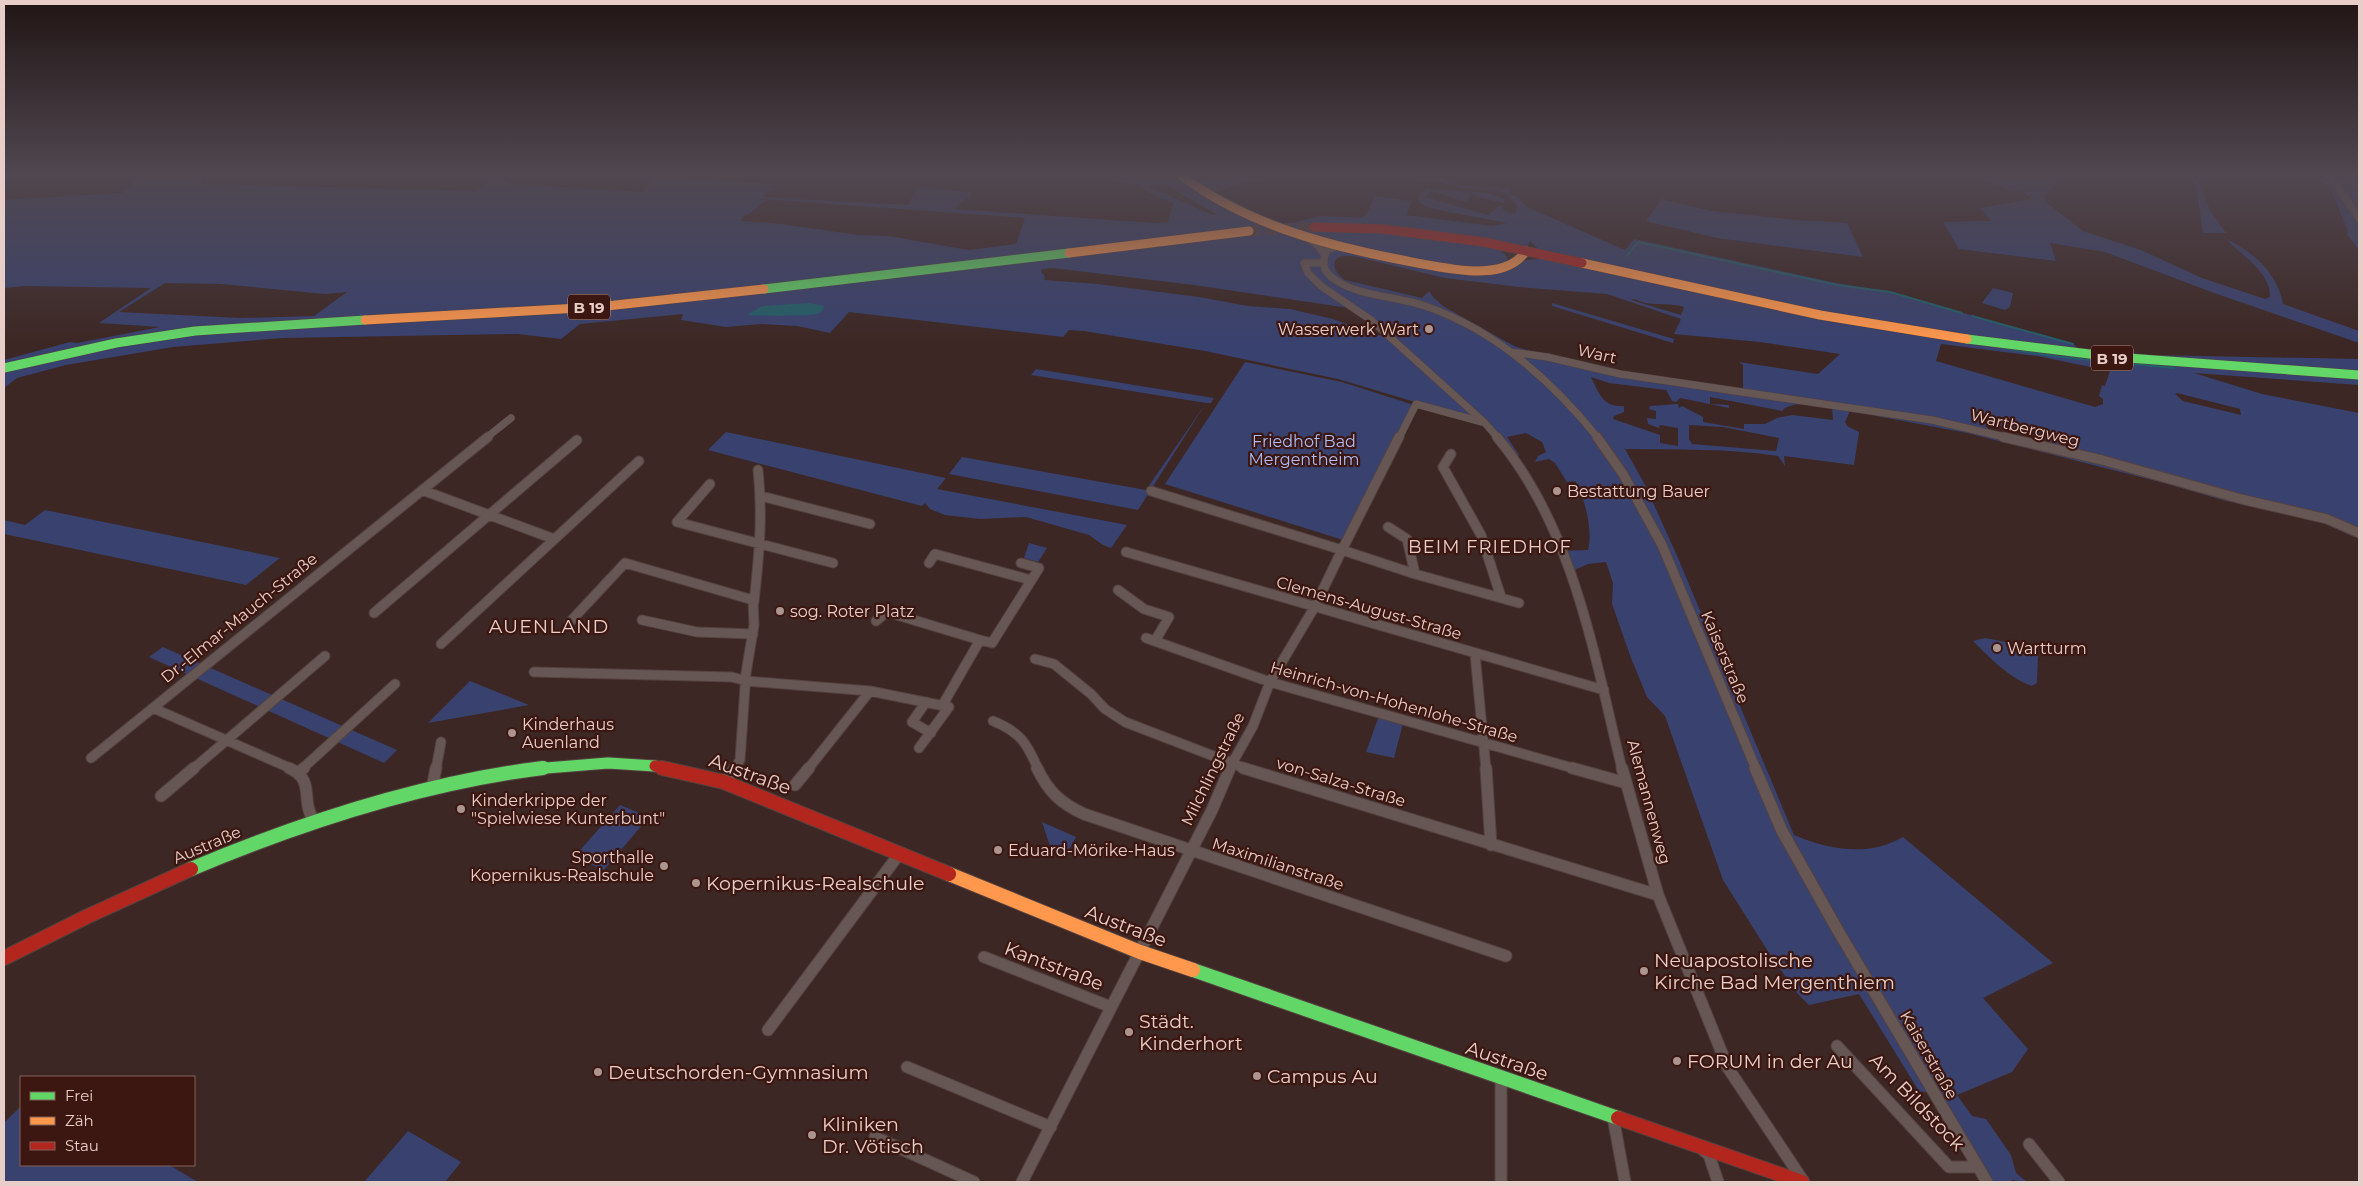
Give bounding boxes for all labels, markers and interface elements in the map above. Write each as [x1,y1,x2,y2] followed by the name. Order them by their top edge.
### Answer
[568,294,610,320] road number: B 19
[1278,320,1419,339] place label: Wasserwerk Wart
[1423,323,1435,335] marker: Wasserwerk Wart
[1576,340,1619,368] street label: Wart
[2091,346,2133,370] road number: B 19
[1969,405,2081,451] street label: Wartbergweg
[1249,432,1359,469] park label: Friedhof Bad Mergentheim
[1567,482,1710,501] place label: Bestattung Bauer
[1551,485,1563,497] marker: Bestattung Bauer
[1408,536,1572,558] district label: BEIM FRIEDHOF
[157,549,321,687] street label: Dr.-Elmar-Mauch-Straße
[1274,572,1464,644] street label: Clemens-August-Straße
[790,602,914,621] place label: sog. Roter Platz
[774,605,786,617] marker: sog. Roter Platz
[1697,608,1753,706] street label: Kaiserstraße
[489,615,609,638] district label: AUENLAND
[2007,639,2087,658] place label: Wartturm
[1991,642,2003,654] marker: Wartturm
[1268,658,1520,746] street label: Heinrich-von-Hohenlohe-Straße
[1177,709,1249,829] street label: Milchlingstraße
[522,715,614,752] place label: Kinderhaus Auenland
[506,727,518,739] marker: Kinderhaus Auenland
[1623,738,1675,866] street label: Alemannenweg
[706,749,794,799] street label: Austraße
[1274,753,1408,811] street label: von-Salza-Straße
[471,791,665,828] place label: Kinderkrippe der "Spielwiese Kunterbunt"
[455,803,467,815] marker: Kinderkrippe der "Spielwiese Kunterbunt"
[170,822,244,868] street label: Austraße
[1210,834,1346,894] street label: Maximilianstraße
[1008,841,1175,860] place label: Eduard-Mörike-Haus
[992,844,1004,856] marker: Eduard-Mörike-Haus
[470,848,654,885] place label: Sporthalle Kopernikus-Realschule
[658,860,670,872] marker: Sporthalle Kopernikus-Realschule
[706,872,925,895] place label: Kopernikus-Realschule
[690,877,702,889] marker: Kopernikus-Realschule
[1082,900,1170,952] street label: Austraße
[1001,937,1107,995] street label: Kantstraße
[1654,949,1895,994] place label: Neuapostolische Kirche Bad Mergenthiem
[1638,965,1650,977] marker: Neuapostolische Kirche Bad Mergenthiem
[1896,1008,1962,1102] street label: Kaiserstraße
[1139,1010,1243,1055] place label: Städt. Kinderhort
[1123,1026,1135,1038] marker: Städt. Kinderhort
[1463,1036,1551,1086] street label: Austraße
[1865,1048,1970,1156] street label: Am Bildstock
[1687,1050,1853,1073] place label: FORUM in der Au
[1671,1055,1683,1067] marker: FORUM in der Au
[608,1061,869,1084] place label: Deutschorden-Gymnasium
[1267,1065,1378,1088] place label: Campus Au
[592,1066,604,1078] marker: Deutschorden-Gymnasium
[1251,1070,1263,1082] marker: Campus Au
[20,1076,195,1166] legend
[65,1086,93,1105] text: Frei
[65,1111,94,1130] text: Zäh
[822,1113,924,1158] place label: Kliniken Dr. Vötisch
[806,1129,818,1141] marker: Kliniken Dr. Vötisch
[65,1136,99,1155] text: Stau

